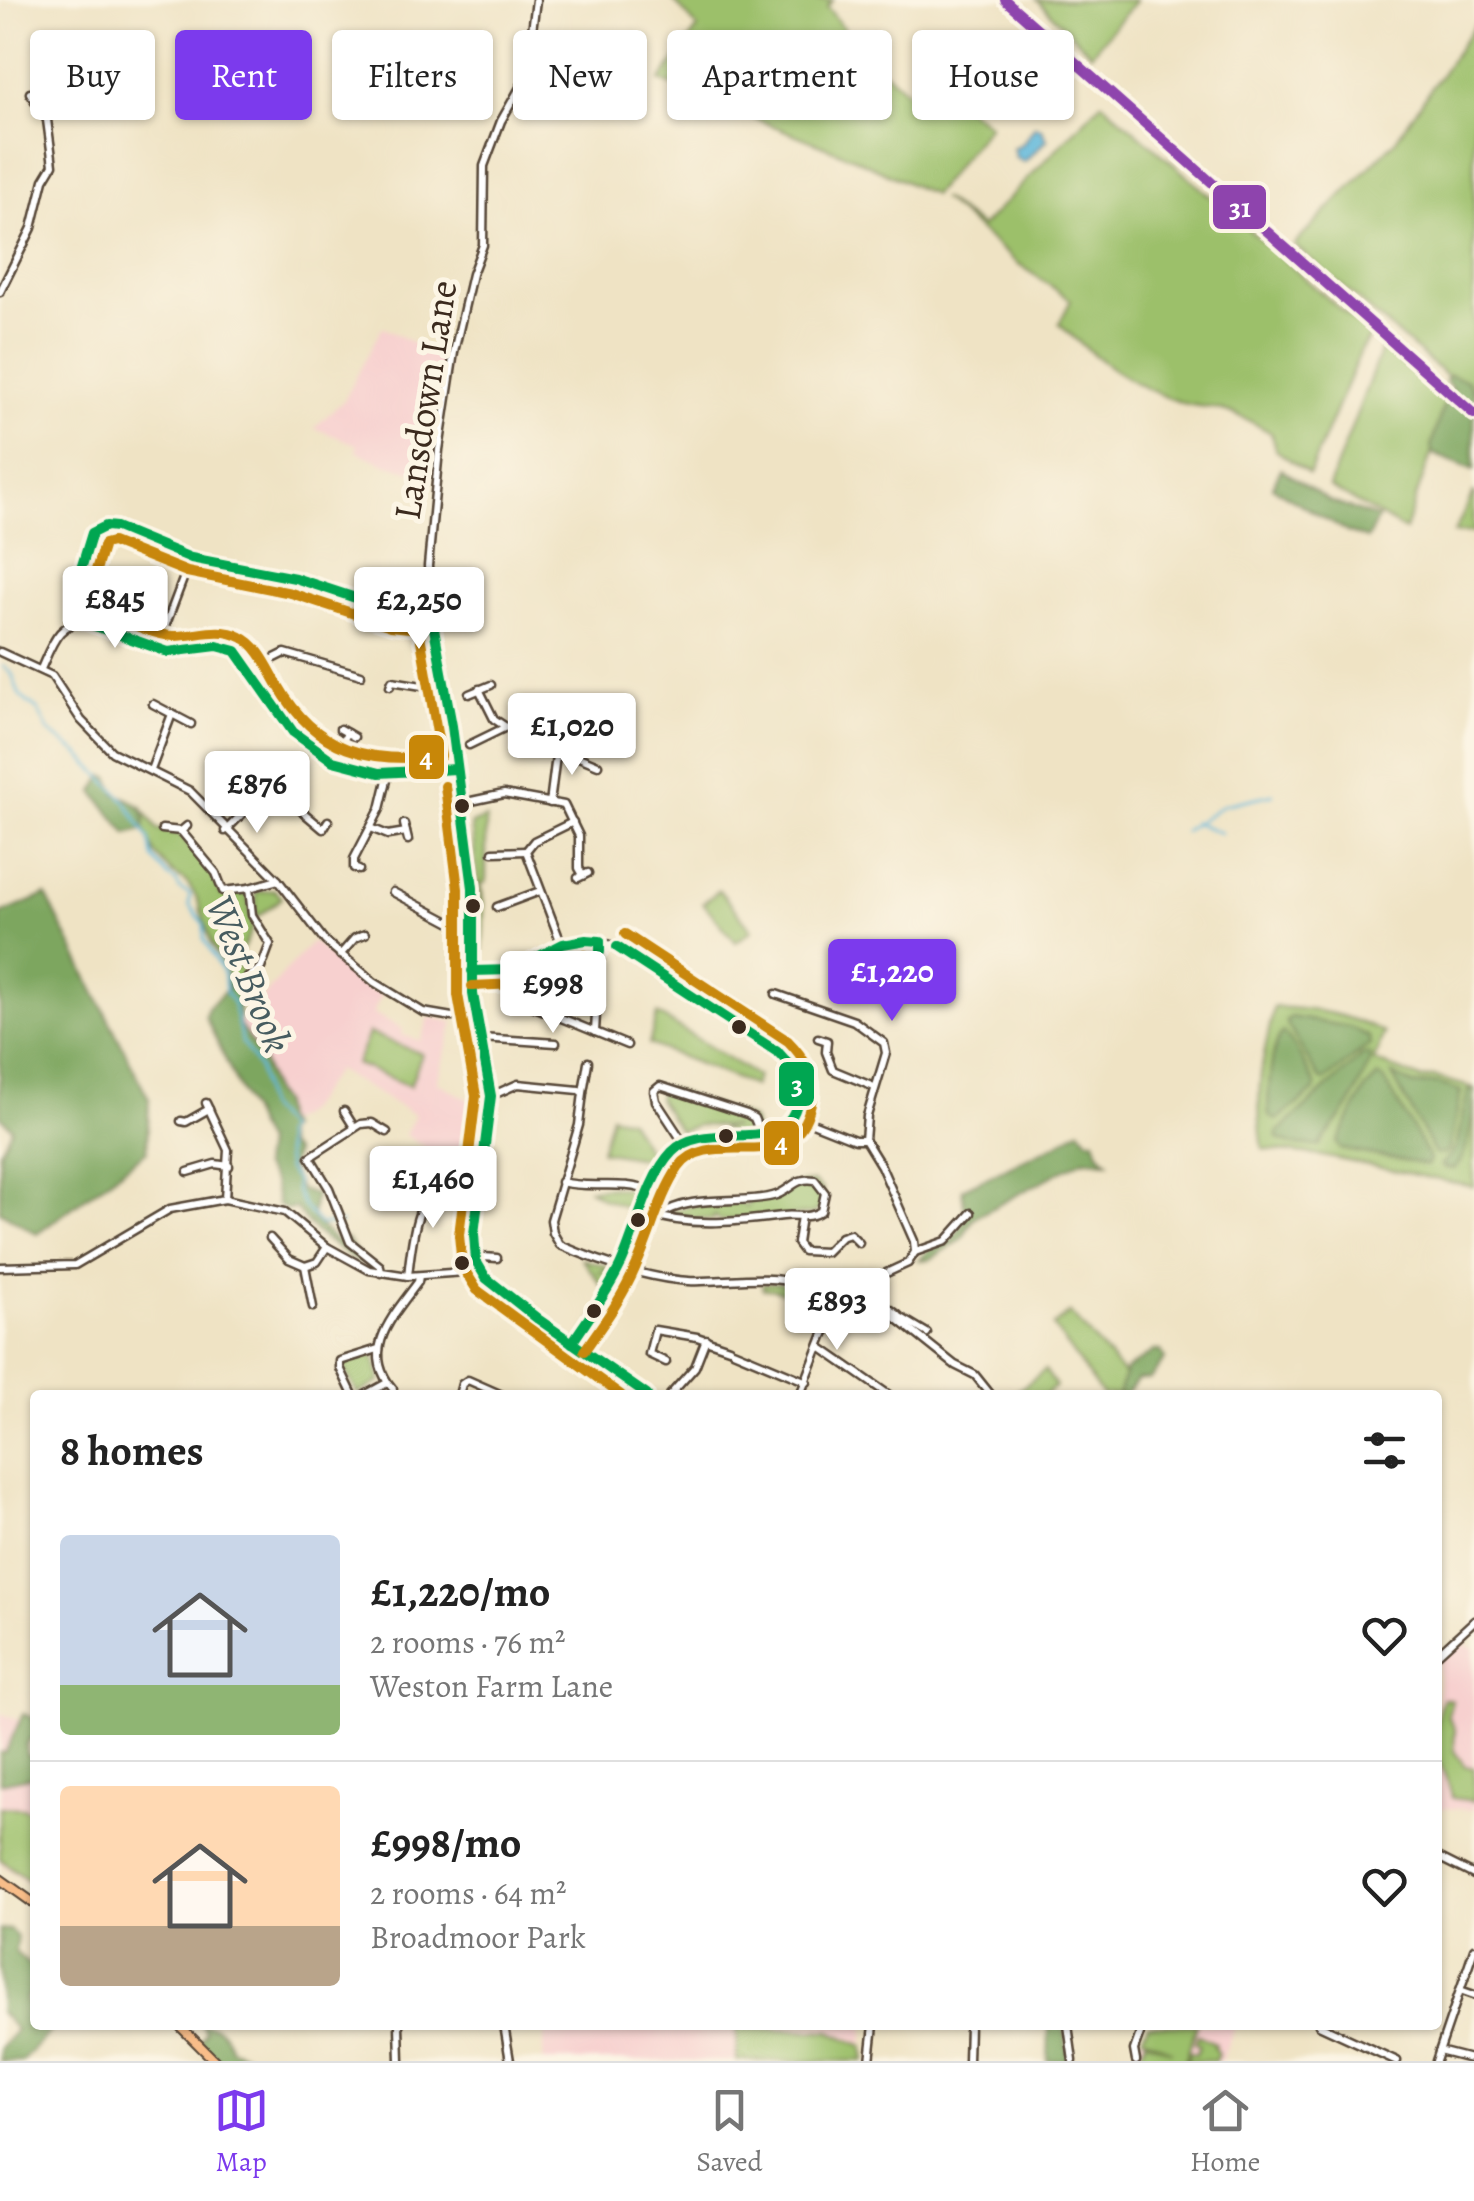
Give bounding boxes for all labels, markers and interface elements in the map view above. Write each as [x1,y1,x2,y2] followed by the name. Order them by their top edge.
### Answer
[30,30,155,120] chip: Buy
[175,30,312,120] chip: Rent
[332,30,493,120] chip: Filters
[513,30,647,120] chip: New
[667,30,892,120] chip: Apartment
[912,30,1074,120] chip: House
[1211,183,1268,231] line badge: 31
[1229,189,1251,227] text: 31
[380,277,470,523] street label: Lansdown Lane
[56,566,174,651] pin: £845
[338,567,500,652] pin: £2,250
[85,576,145,620] text: £845
[376,577,462,621] text: £2,250
[491,693,653,778] pin: £1,020
[530,703,614,747] text: £1,020
[407,733,446,781] line badge: 4
[419,739,433,777] text: 4
[198,751,316,836] pin: £876
[227,761,287,805] text: £876
[452,796,472,816] unlabelled marker
[193,887,305,1061] water label: West Brook
[463,896,483,916] unlabelled marker
[811,939,973,1024] pin: £1,220
[850,949,934,993] text: £1,220
[494,951,612,1036] pin: £998
[522,961,584,1005] text: £998
[729,1017,749,1037] unlabelled marker
[777,1060,816,1108] line badge: 3
[791,1066,803,1104] text: 3
[762,1119,801,1167] line badge: 4
[774,1124,788,1162] text: 4
[716,1126,736,1146] unlabelled marker
[352,1146,514,1231] pin: £1,460
[392,1156,474,1200] text: £1,460
[628,1210,648,1230] unlabelled marker
[452,1253,472,1273] unlabelled marker
[778,1268,896,1353] pin: £893
[807,1278,867,1322] text: £893
[584,1301,604,1321] unlabelled marker
[60,1422,204,1479] text: 8 homes
[1357,1423,1412,1478] icon: filters
[370,1563,551,1620] text: £1,220/mo
[140,1575,260,1695] icon: home
[1357,1608,1412,1663] icon: heart
[370,1620,566,1664] text: 2 rooms · 76 m²
[370,1664,613,1708] text: Weston Farm Lane
[370,1814,522,1871] text: £998/mo
[140,1826,260,1946] icon: home
[1357,1859,1412,1914] icon: heart
[370,1871,567,1915] text: 2 rooms · 64 m²
[370,1915,586,1959] text: Broadmoor Park
[214,2083,269,2181] tab: Map
[696,2083,763,2181] tab: Saved
[1190,2083,1260,2181] tab: Home

